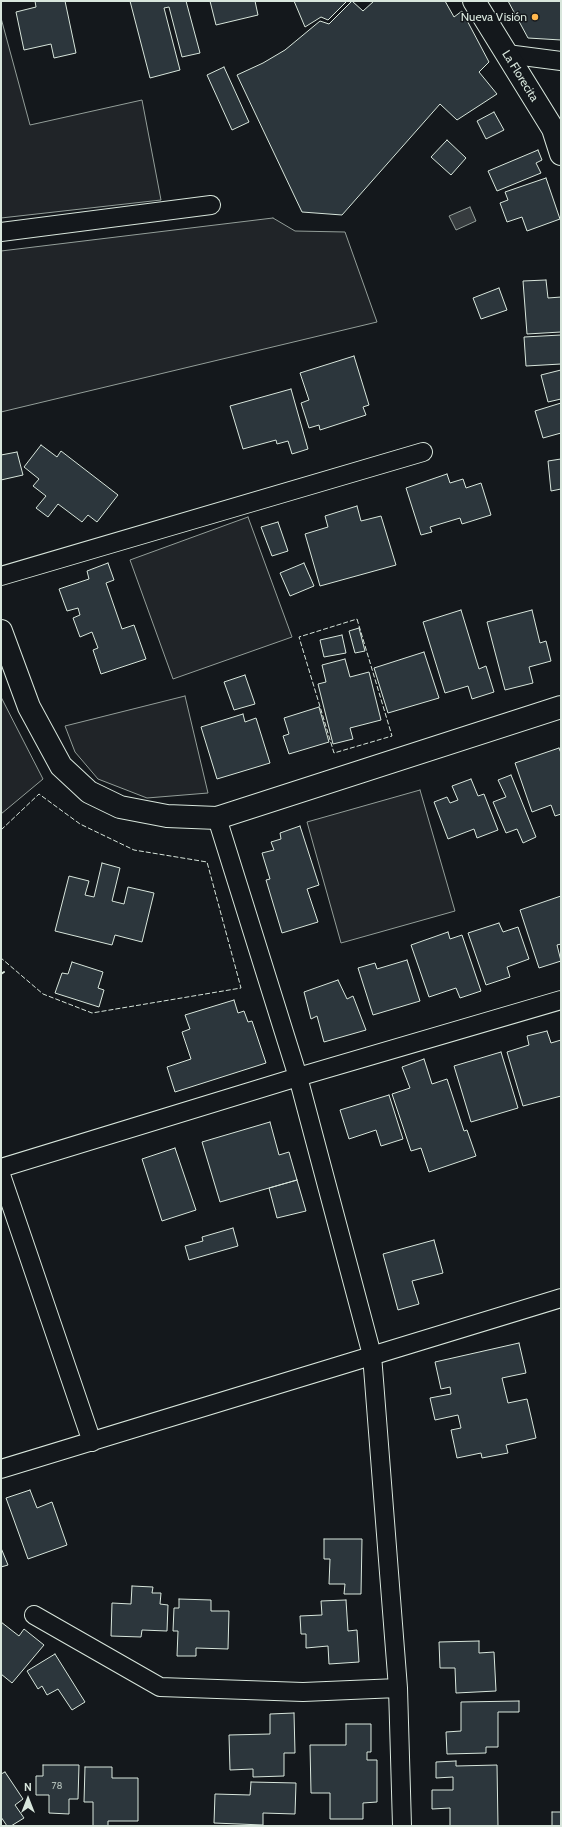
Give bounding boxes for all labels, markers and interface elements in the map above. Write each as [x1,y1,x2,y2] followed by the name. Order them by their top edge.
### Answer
[461,10,527,24] place label: Nueva Visión
[530,12,540,22] marker: Nueva Visión
[499,48,541,104] street label: La Florecita
[8,1779,48,1819] north arrow
[24,1780,32,1794] text: N
[51,1780,63,1792] house number: 78

